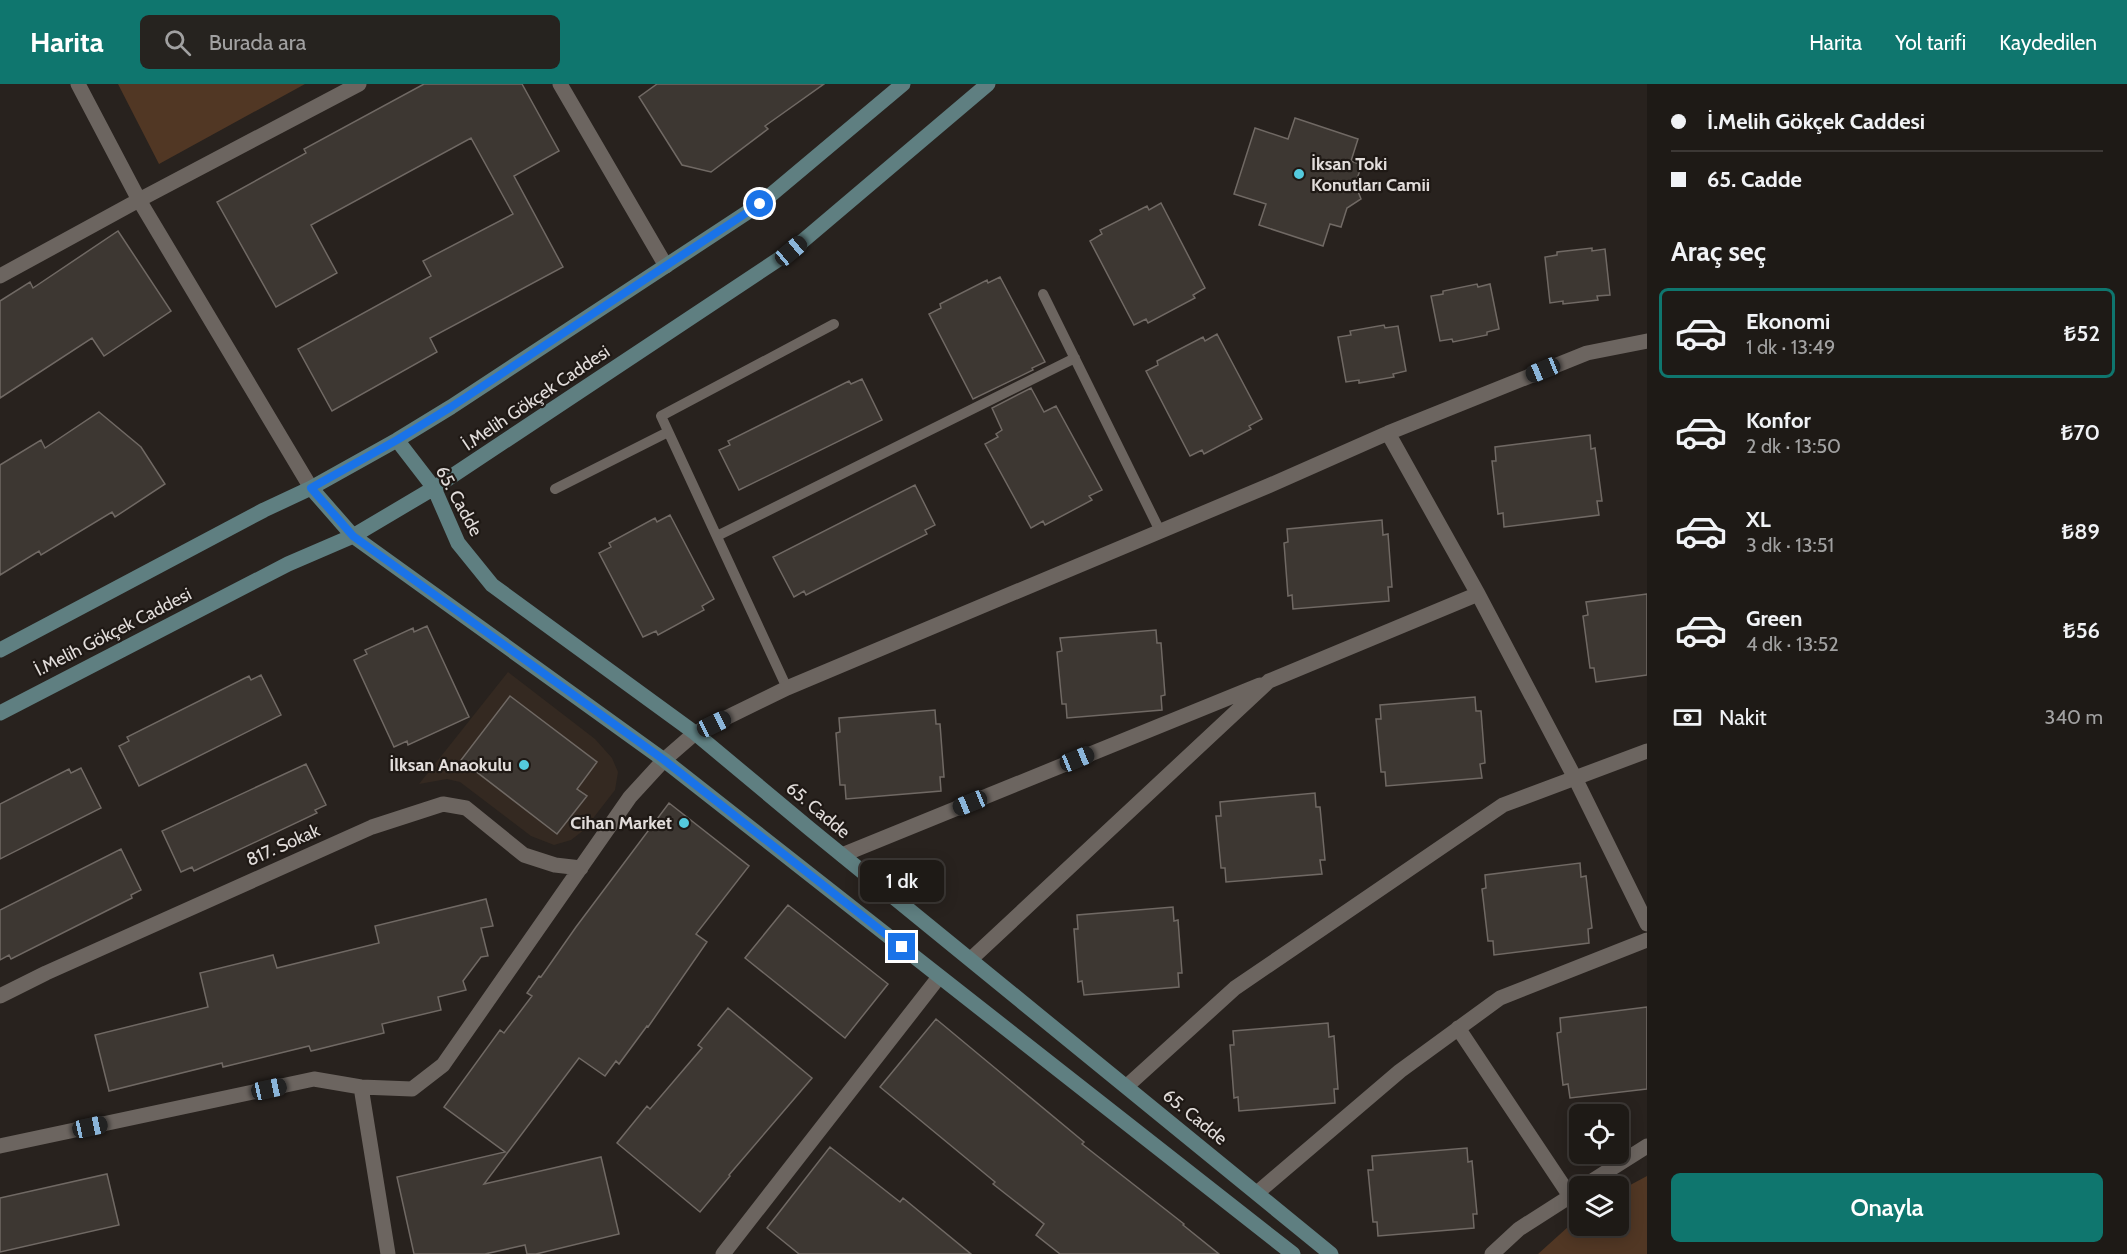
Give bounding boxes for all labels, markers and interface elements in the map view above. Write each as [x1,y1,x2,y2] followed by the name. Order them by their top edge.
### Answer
[140,15,560,69] search box
[30,25,104,59] text: Harita
[161,26,194,59] icon: search
[209,29,306,56] text: Burada ara
[1809,30,1862,55] text: Harita
[1895,30,1966,55] text: Yol tarifi
[1999,30,2097,55] text: Kaydedilen
[1707,108,1925,135] text: İ.Melih Gökçek Caddesi
[1311,153,1430,196] place label: İksan Toki Konutları Camii
[1707,166,1802,193] text: 65. Cadde
[1292,167,1306,181] marker: İksan Toki Konutları Camii
[746,190,773,217] route start
[771,233,811,269] car
[1671,235,1766,268] text: Araç seç
[1674,306,1728,360] icon: car
[1746,308,1830,335] text: Ekonomi
[2064,320,2100,347] text: ₺52
[1746,335,1835,359] text: 1 dk · 13:49
[458,341,614,455] street label: İ.Melih Gökçek Caddesi
[1523,355,1563,385] car
[1674,405,1728,459] icon: car
[1746,407,1811,434] text: Konfor
[2061,419,2100,446] text: ₺70
[1746,434,1841,458] text: 2 dk · 13:50
[431,462,487,540] street label: 65. Cadde
[1674,504,1728,558] icon: car
[1746,506,1771,533] text: XL
[2061,518,2100,545] text: ₺89
[1746,533,1834,557] text: 3 dk · 13:51
[31,583,195,681] street label: İ.Melih Gökçek Caddesi
[1674,603,1728,657] icon: car
[1746,605,1802,632] text: Green
[2063,617,2100,644] text: ₺56
[1746,632,1839,656] text: 4 dk · 13:52
[1671,701,1704,734] icon: cash
[1719,704,1767,731] text: Nakit
[2045,705,2103,729] text: 340 m
[694,708,734,740] car
[1057,744,1097,774] car
[389,754,512,776] place label: İlksan Anaokulu
[517,758,531,772] marker: İlksan Anaokulu
[782,777,854,843] street label: 65. Cadde
[950,788,990,818] car
[570,812,672,834] place label: Cihan Market
[677,816,691,830] marker: Cihan Market
[243,819,324,871] street label: 817. Sokak
[860,860,944,902] callout: 1 dk
[886,869,918,893] text: 1 dk
[888,933,915,960] route end
[250,1076,288,1102] car
[1158,1084,1232,1150] street label: 65. Cadde
[1569,1104,1629,1236] map controls
[1569,1104,1629,1164] button: locate
[71,1114,109,1140] car
[1671,1173,2103,1242] button: Onayla
[1569,1176,1629,1236] button: layers

